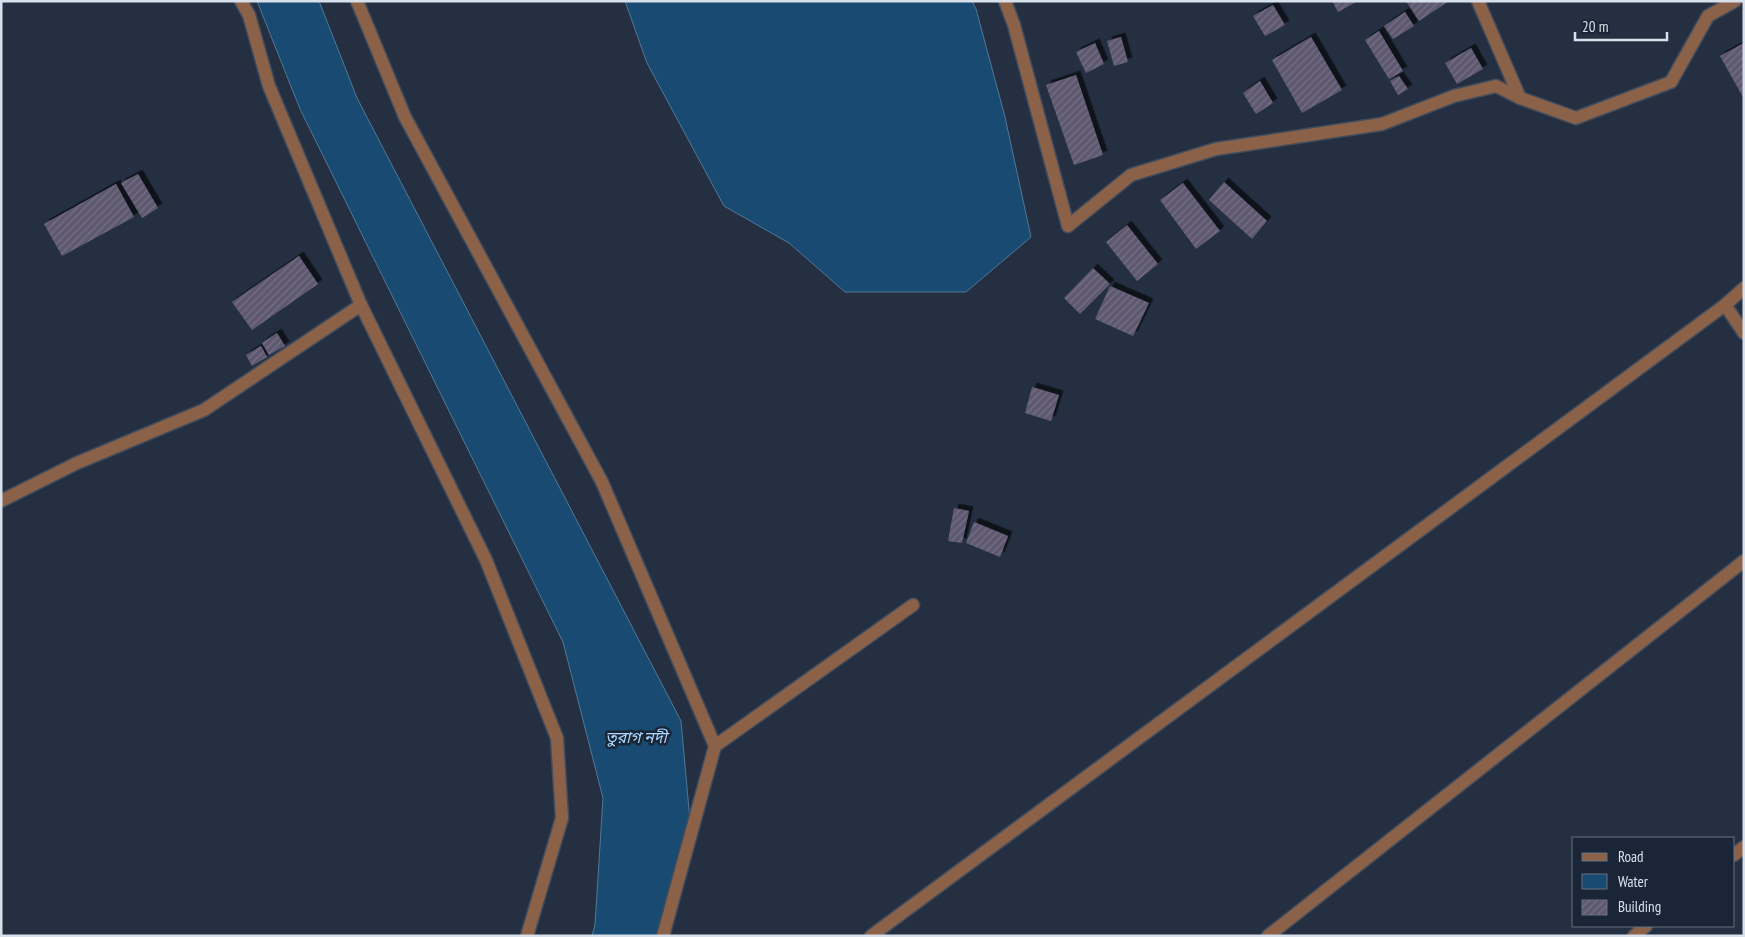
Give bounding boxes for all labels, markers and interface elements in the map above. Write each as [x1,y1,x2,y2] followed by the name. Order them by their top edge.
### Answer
[1575,10,1668,42] scale bar
[1582,17,1608,36] text: 20 m
[605,727,670,747] water label: তুরাগ নদী
[1572,837,1735,927] legend
[1618,847,1644,866] text: Road
[1618,872,1649,891] text: Water
[1618,897,1661,916] text: Building

